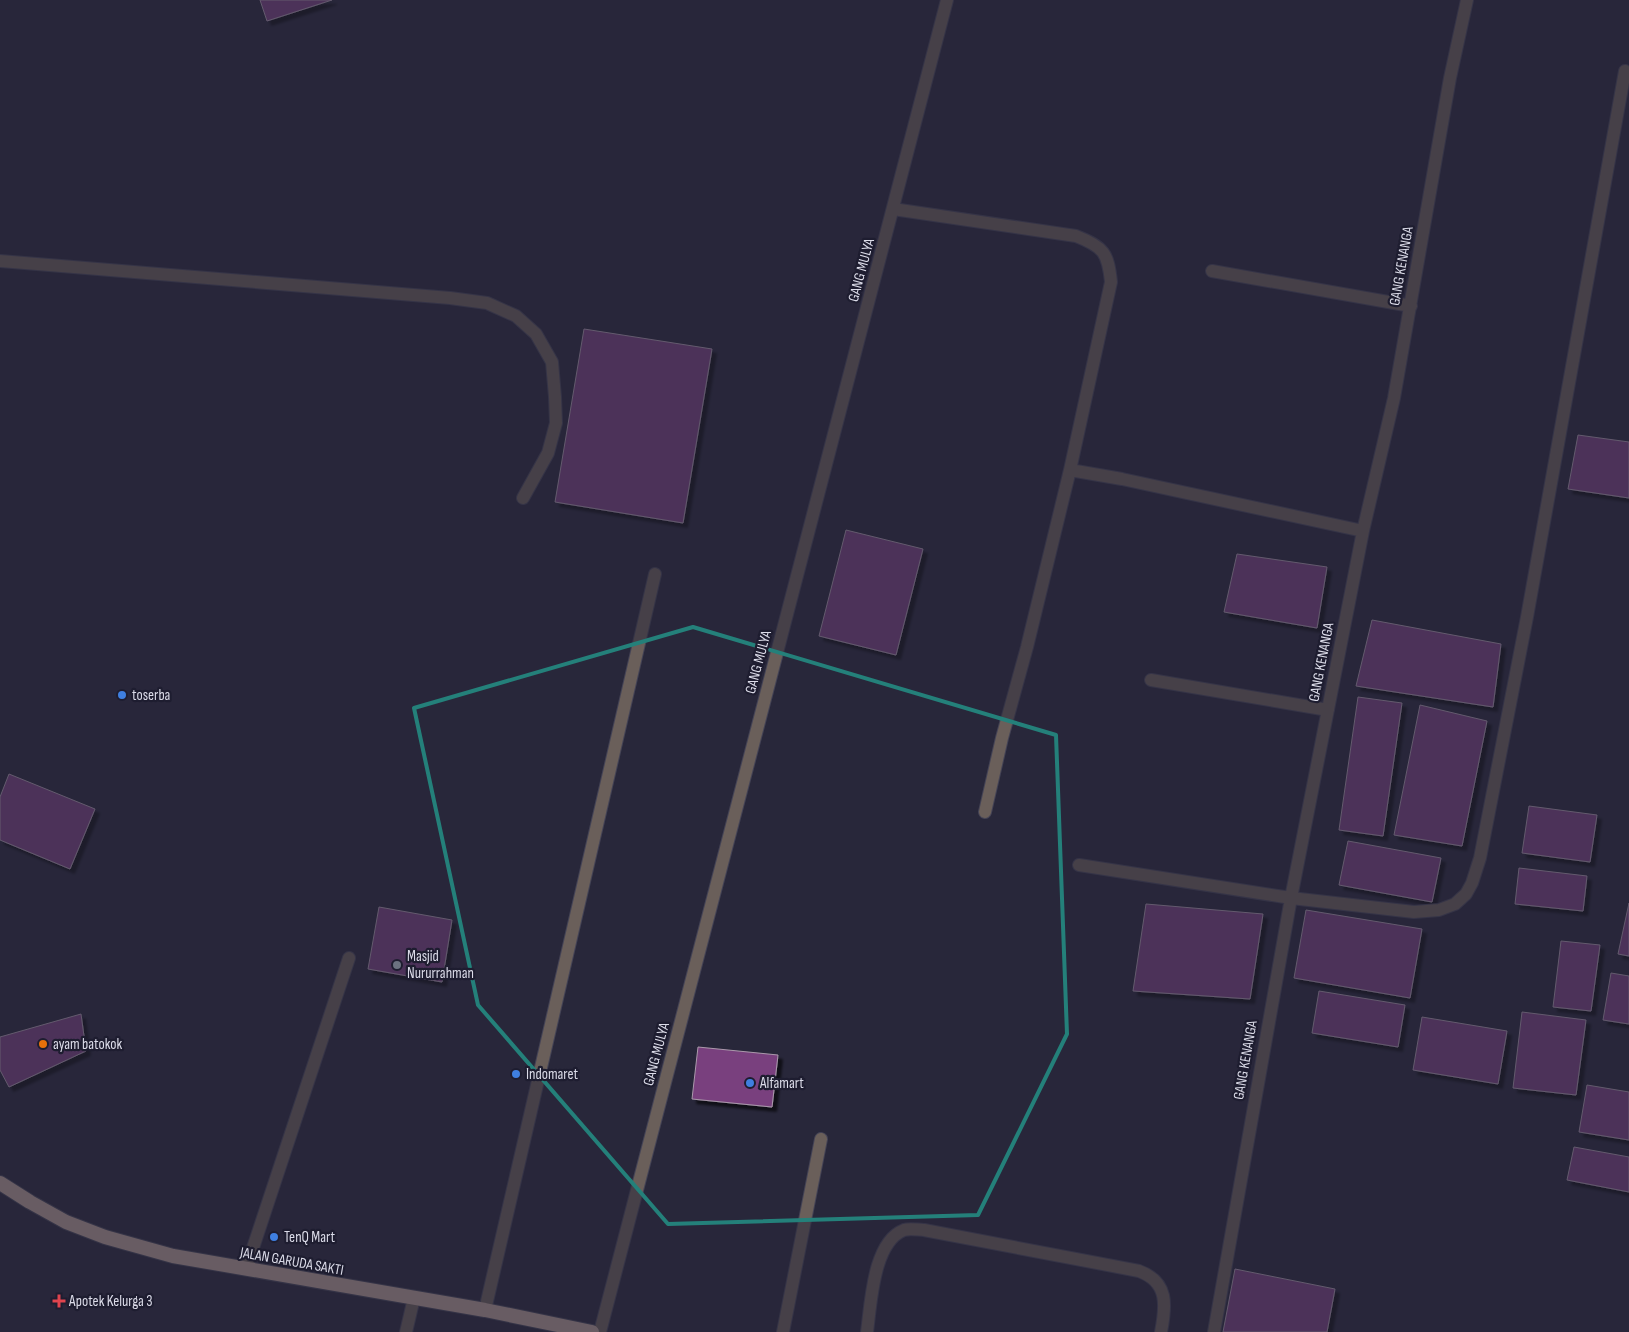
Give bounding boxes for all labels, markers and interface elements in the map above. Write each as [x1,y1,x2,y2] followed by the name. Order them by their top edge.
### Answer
[1385,224,1418,307] street label: GANG KENANGA
[844,236,879,304] street label: GANG MULYA
[1305,620,1339,703] street label: GANG KENANGA
[741,628,776,696] street label: GANG MULYA
[132,686,171,705] place label: toserba
[116,689,128,701] marker: toserba
[407,947,474,983] place label: Masjid Nururrahman
[391,959,403,971] marker: Masjid Nururrahman
[1229,1018,1262,1101] street label: GANG KENANGA
[639,1020,674,1088] street label: GANG MULYA
[53,1035,122,1054] place label: ayam batokok
[37,1038,49,1050] marker: ayam batokok
[526,1065,578,1084] place label: Indomaret
[510,1068,522,1080] marker: Indomaret
[759,1074,804,1093] place label: Alfamart
[744,1077,756,1089] marker: Alfamart
[284,1228,336,1247] place label: TenQ Mart
[268,1231,280,1243] marker: TenQ Mart
[238,1243,345,1280] street label: JALAN GARUDA SAKTI
[68,1292,153,1311] place label: Apotek Kelurga 3
[53,1295,65,1307] marker: Apotek Kelurga 3

